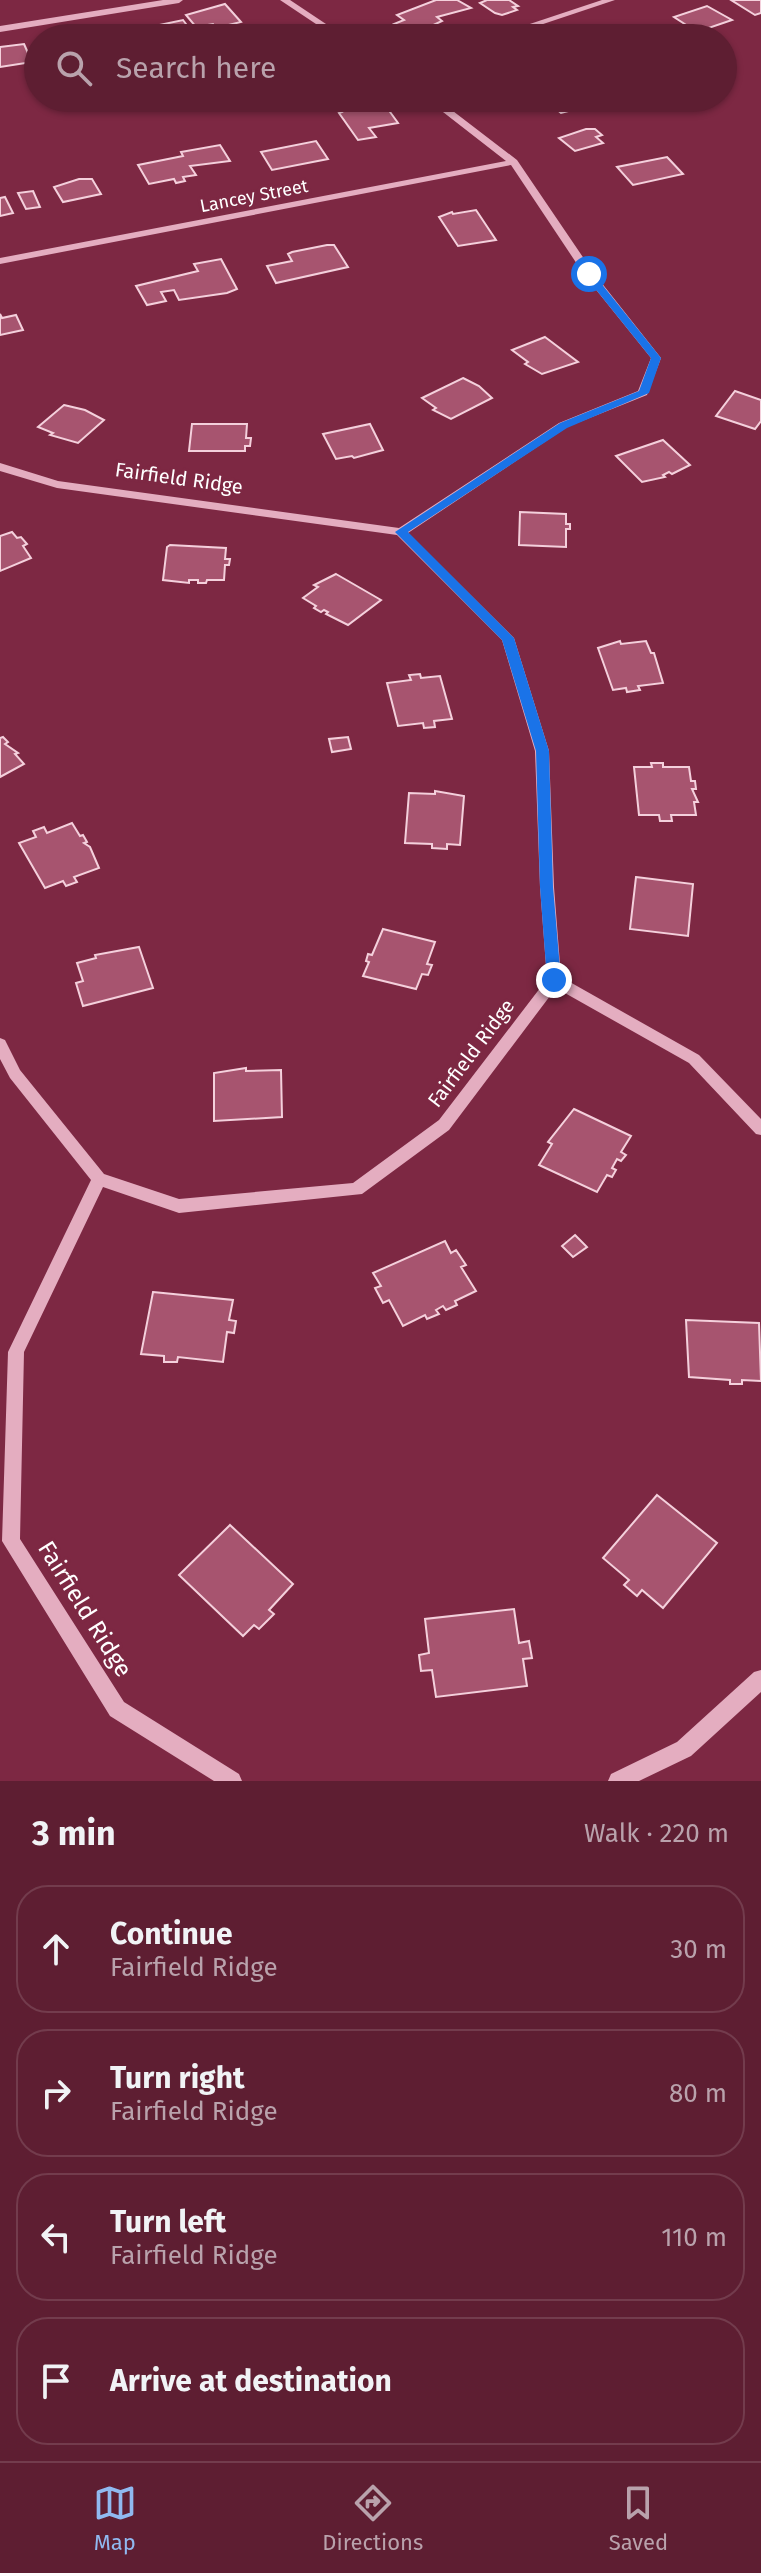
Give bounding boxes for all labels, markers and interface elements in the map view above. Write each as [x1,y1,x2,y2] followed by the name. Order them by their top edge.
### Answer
[24,24,737,112] search box
[52,46,96,90] icon: search
[116,50,276,86] text: Search here
[198,175,310,217] street label: Lancey Street
[571,256,607,292] route start
[113,457,245,499] street label: Fairfield Ridge
[536,962,572,998] route end
[423,994,519,1112] street label: Fairfield Ridge
[32,1536,138,1682] street label: Fairfield Ridge
[32,1813,116,1854] text: 3 min
[584,1818,729,1849] text: Walk · 220 m
[110,1916,233,1952] text: Continue
[34,1927,78,1971] icon: ahead
[670,1934,727,1965] text: 30 m
[110,1952,278,1983] text: Fairfield Ridge
[110,2060,245,2096] text: Turn right
[34,2071,78,2115] icon: right
[669,2078,727,2109] text: 80 m
[110,2096,278,2127] text: Fairfield Ridge
[110,2204,226,2240] text: Turn left
[34,2215,78,2259] icon: left
[661,2222,727,2253] text: 110 m
[110,2240,278,2271] text: Fairfield Ridge
[34,2359,78,2403] icon: arrive
[110,2363,392,2399] text: Arrive at destination
[93,2481,137,2556] tab: Map
[322,2481,423,2556] tab: Directions
[609,2481,668,2556] tab: Saved

